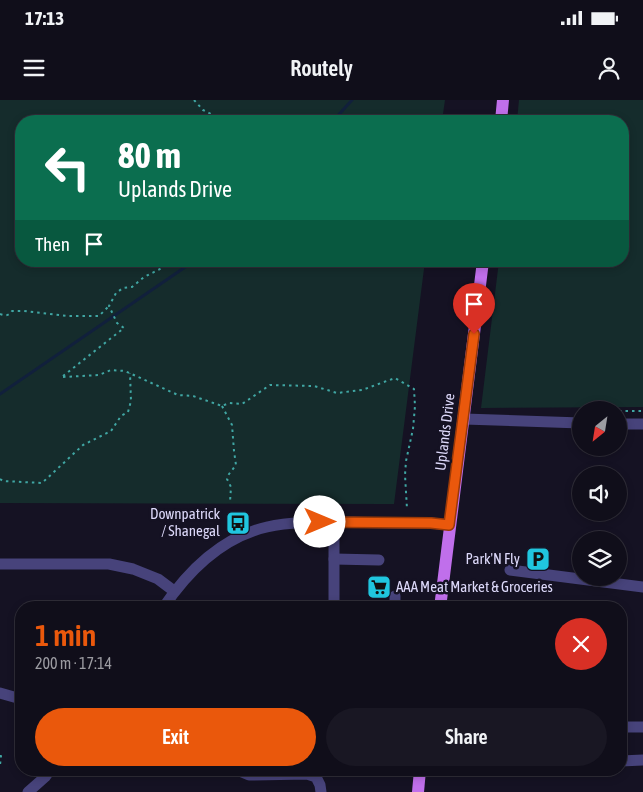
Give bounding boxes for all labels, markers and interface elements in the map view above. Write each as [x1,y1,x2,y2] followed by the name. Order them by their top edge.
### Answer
[25,7,64,29] text: 17:13
[20,54,48,82] icon: menu
[595,54,623,82] icon: person
[290,55,353,81] text: Routely
[35,135,100,200] icon: left
[118,135,181,175] text: 80 m
[118,176,232,202] text: Uplands Drive
[80,230,108,258] icon: arrive
[35,233,70,255] text: Then
[453,283,495,334] pin
[460,290,488,318] icon: arrive
[431,392,458,472] street label: Uplands Drive
[572,401,628,456] north arrow
[572,401,627,586] map controls
[572,466,627,521] button: sound
[293,495,345,547] position arrow
[150,505,220,539] place label: Downpatrick / Shanegal
[225,510,251,536] bus stop icon: Downpatrick / Shanegal
[572,531,627,586] button: layers
[525,546,551,572] parking icon: Park'N Fly
[466,550,520,567] place label: Park'N Fly
[366,574,392,600] supermarket icon: AAA Meat Market & Groceries
[396,578,553,595] place label: AAA Meat Market & Groceries
[35,618,96,652] text: 1 min
[555,618,607,670] button: close
[35,654,112,672] text: 200 m · 17:14
[35,708,316,766] button: Exit
[326,708,607,766] button: Share

